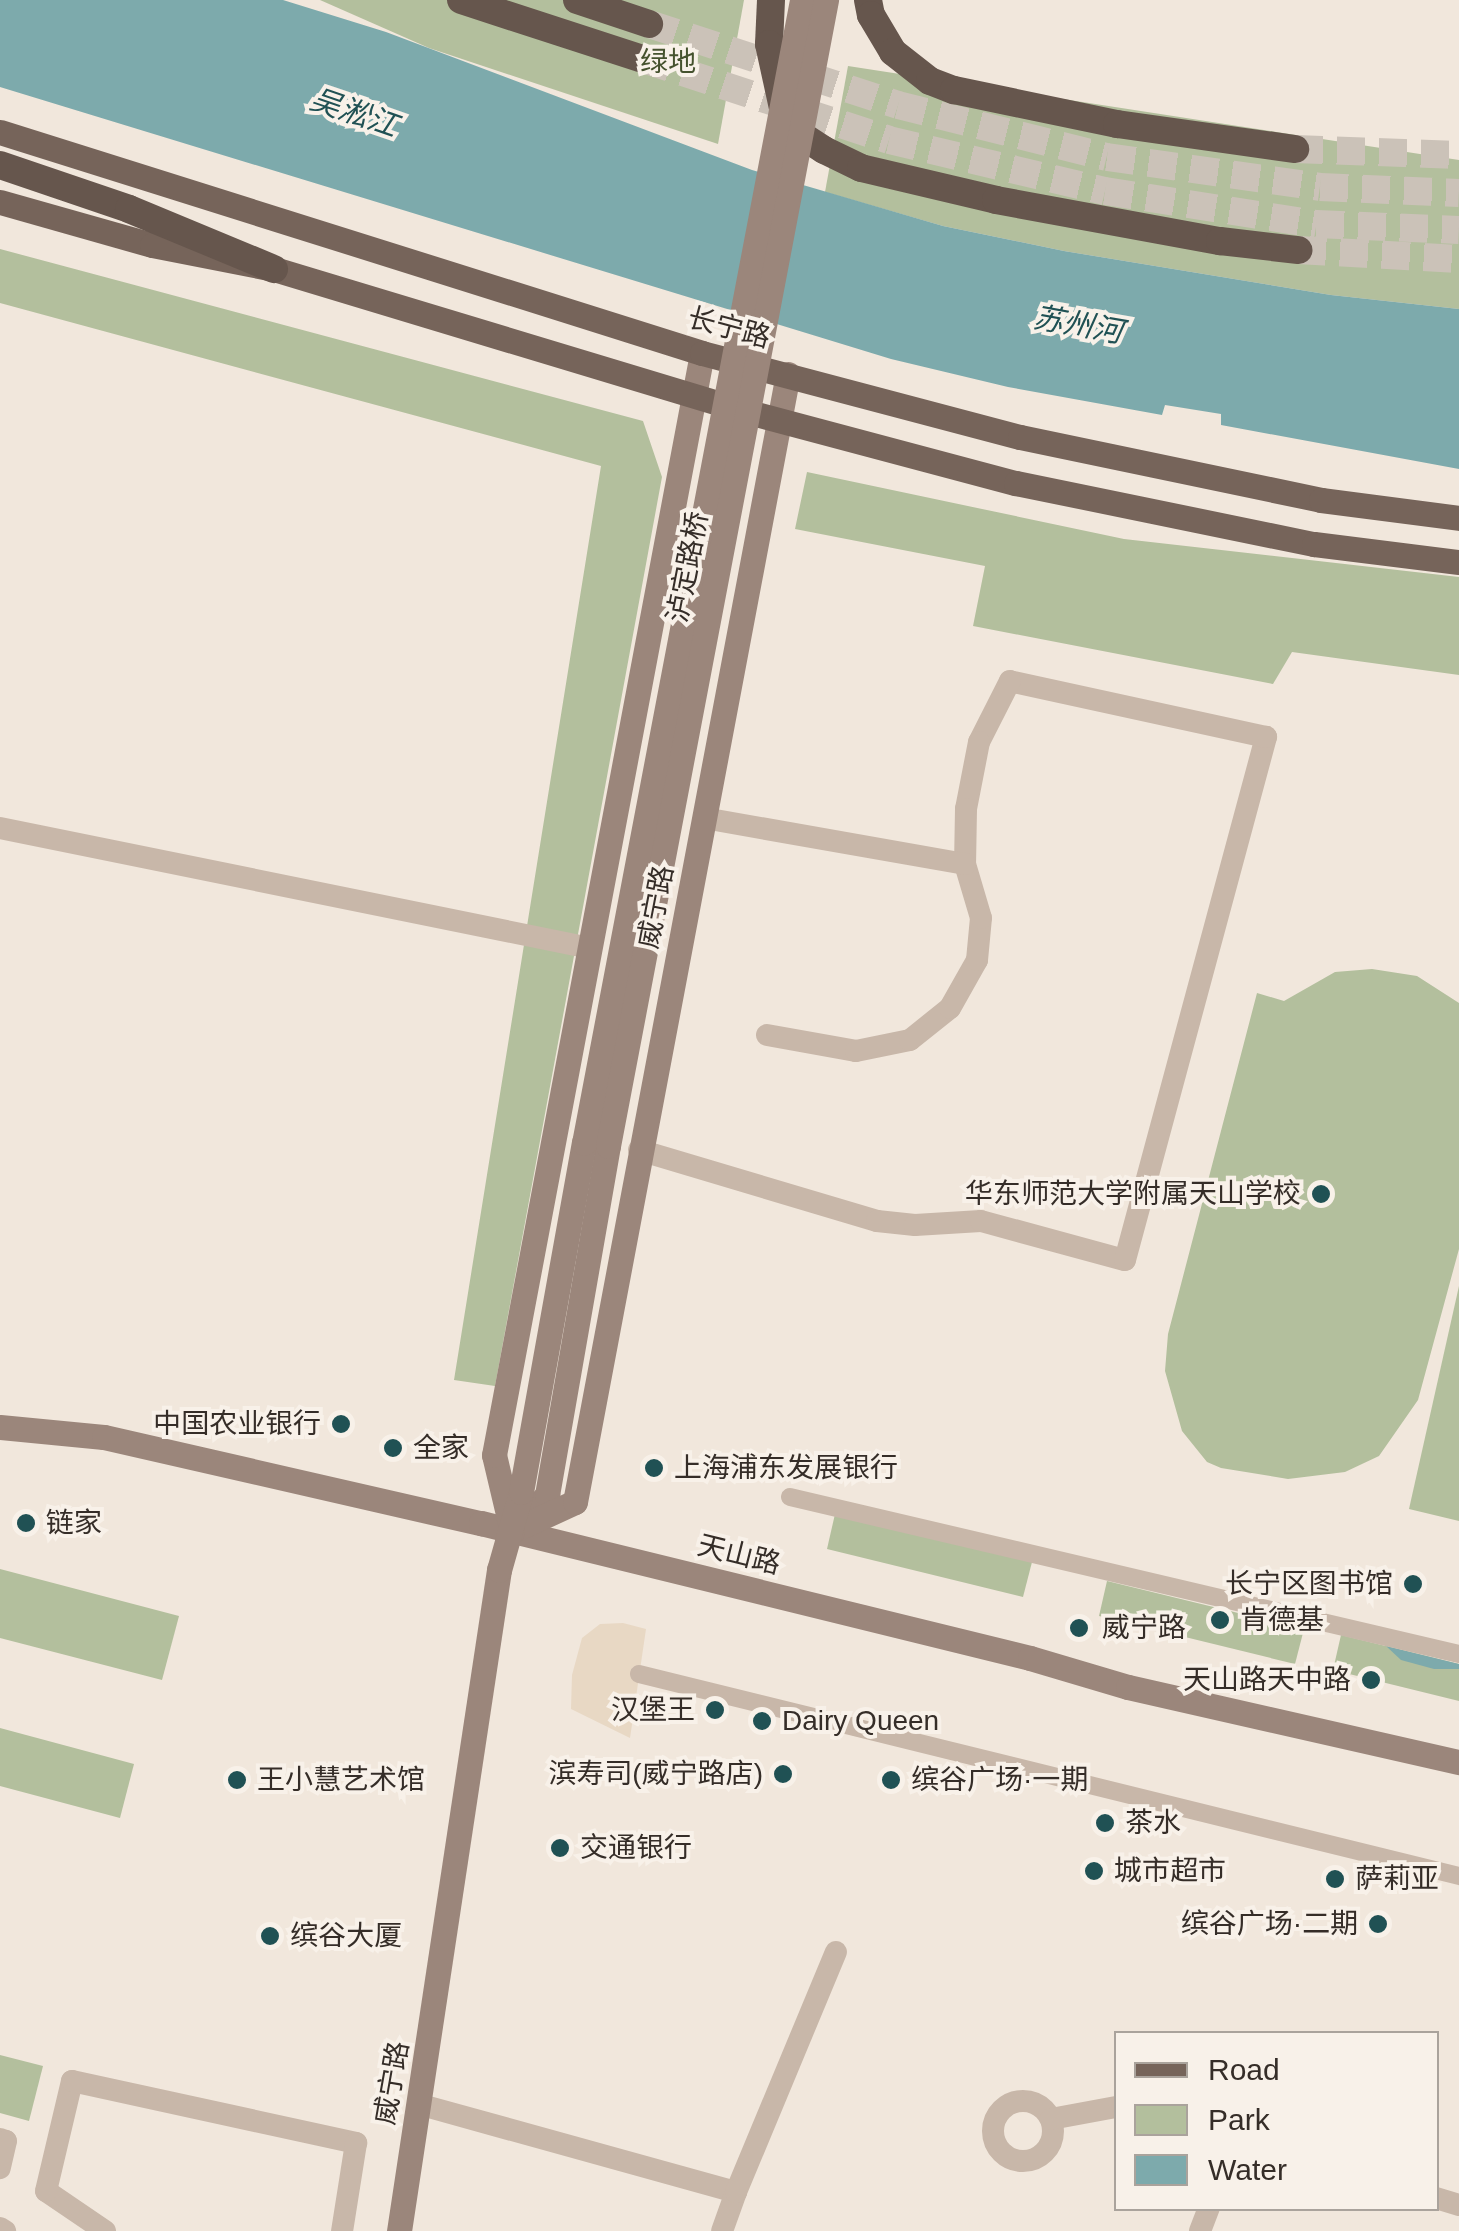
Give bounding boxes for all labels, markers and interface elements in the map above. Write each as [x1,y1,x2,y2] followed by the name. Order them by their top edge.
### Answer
[640,45,696,79] park label: 绿地
[306,81,402,145] water label: 吴淞江
[1031,299,1125,351] water label: 苏州河
[684,301,774,355] street label: 长宁路
[661,509,715,625] street label: 泸定路桥
[631,863,681,951] street label: 威宁路
[965,1177,1301,1211] place label: 华东师范大学附属天山学校
[1310,1183,1332,1205] marker: 华东师范大学附属天山学校
[153,1407,321,1441] place label: 中国农业银行
[330,1413,352,1435] marker: 中国农业银行
[413,1431,469,1465] place label: 全家
[382,1437,404,1459] marker: 全家
[674,1451,898,1485] place label: 上海浦东发展银行
[643,1457,665,1479] marker: 上海浦东发展银行
[46,1506,102,1540] place label: 链家
[15,1512,37,1534] marker: 链家
[694,1529,784,1581] street label: 天山路
[1225,1567,1393,1601] place label: 长宁区图书馆
[1402,1573,1424,1595] marker: 长宁区图书馆
[1240,1603,1324,1637] place label: 肯德基
[1209,1609,1231,1631] marker: 肯德基
[1102,1611,1186,1645] place label: 威宁路
[1066,1615,1092,1641] marker: 威宁路
[1183,1663,1351,1697] place label: 天山路天中路
[1360,1669,1382,1691] marker: 天山路天中路
[611,1693,695,1727] place label: 汉堡王
[704,1699,726,1721] marker: 汉堡王
[782,1704,939,1738] place label: Dairy Queen
[751,1710,773,1732] marker: Dairy Queen
[548,1757,763,1791] place label: 滨寿司(威宁路店)
[257,1763,425,1797] place label: 王小慧艺术馆
[772,1763,794,1785] marker: 滨寿司(威宁路店)
[911,1763,1088,1797] place label: 缤谷广场·一期
[226,1769,248,1791] marker: 王小慧艺术馆
[880,1769,902,1791] marker: 缤谷广场·一期
[1125,1806,1181,1840] place label: 茶水
[1094,1812,1116,1834] marker: 茶水
[580,1831,692,1865] place label: 交通银行
[549,1837,571,1859] marker: 交通银行
[1114,1854,1226,1888] place label: 城市超市
[1083,1860,1105,1882] marker: 城市超市
[1355,1862,1439,1896] place label: 萨莉亚
[1324,1868,1346,1890] marker: 萨莉亚
[1181,1907,1358,1941] place label: 缤谷广场·二期
[1367,1913,1389,1935] marker: 缤谷广场·二期
[290,1919,402,1953] place label: 缤谷大厦
[259,1925,281,1947] marker: 缤谷大厦
[1114,2031,1439,2211] legend
[368,2039,416,2127] street label: 威宁路
[1208,2053,1280,2086] text: Road
[1208,2103,1270,2136] text: Park
[1208,2153,1287,2186] text: Water

